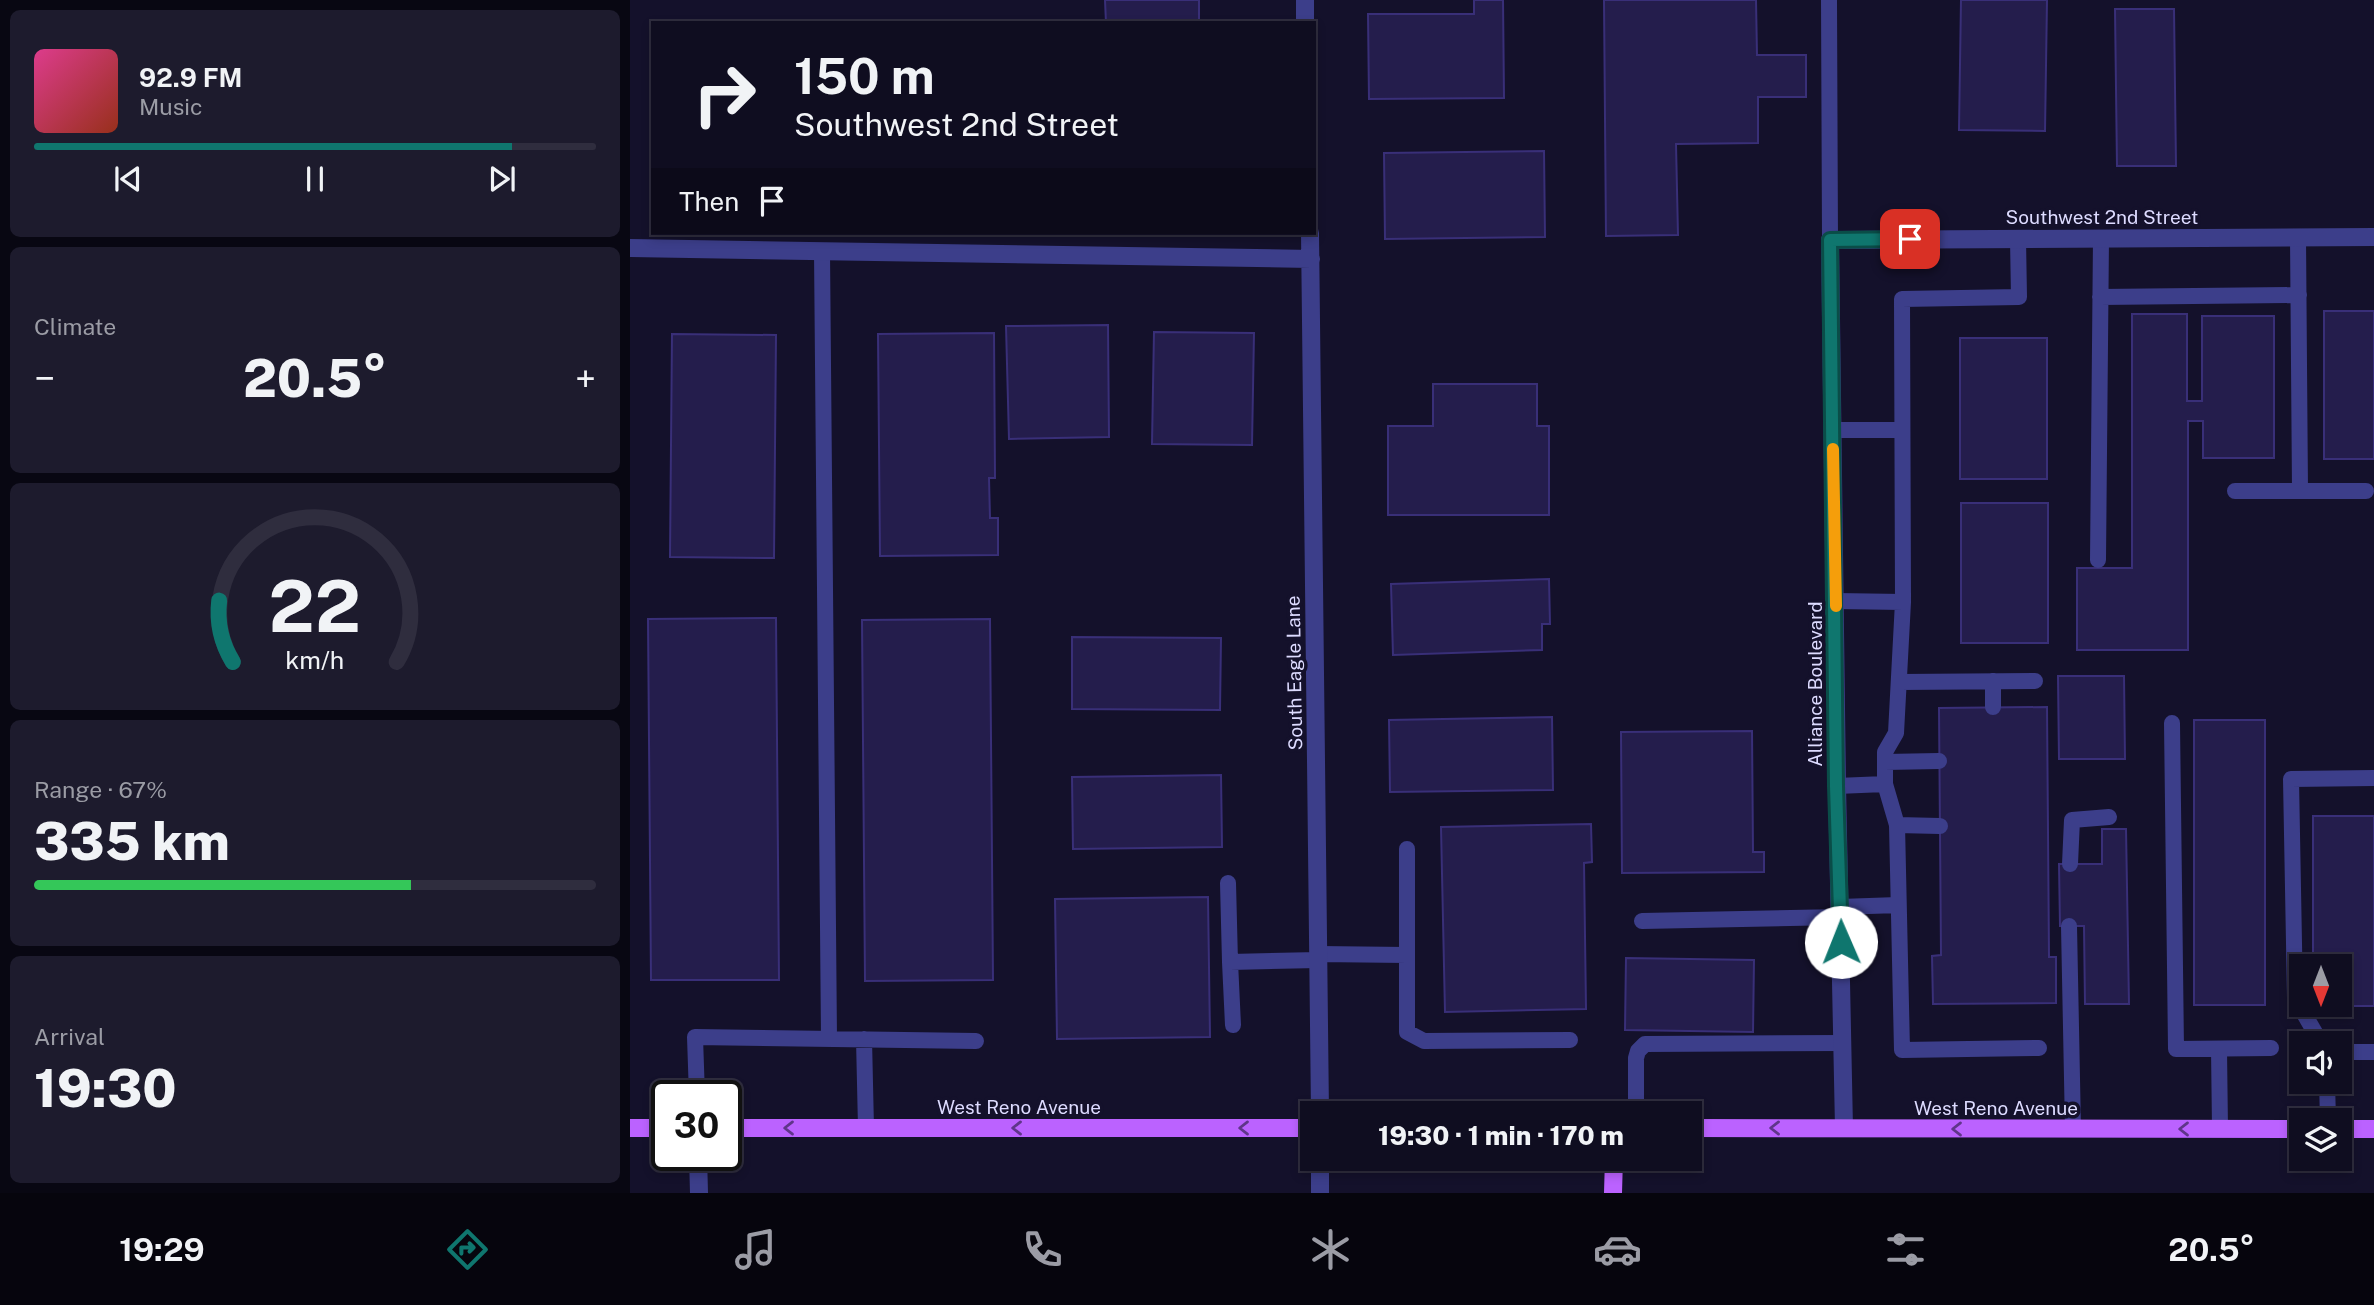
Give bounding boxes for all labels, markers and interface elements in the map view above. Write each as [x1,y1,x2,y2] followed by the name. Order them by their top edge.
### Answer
[794,47,935,105] text: 150 m
[679,49,770,140] icon: right
[139,62,242,93] text: 92.9 FM
[139,93,203,120] text: Music
[794,106,1119,143] text: Southwest 2nd Street
[109,160,147,198] icon: previous
[296,160,334,198] icon: pause
[483,160,521,198] icon: next
[753,182,791,220] icon: arrive
[679,186,739,217] text: Then
[2006,206,2198,228] street label: Southwest 2nd Street
[1880,209,1940,269] pin
[1891,220,1929,258] icon: arrive
[34,313,116,340] text: Climate
[243,348,387,409] text: 20.5°
[34,356,55,401] text: −
[575,356,596,401] text: +
[269,564,361,649] text: 22
[1282,595,1306,751] street label: South Eagle Lane
[1804,601,1826,767] street label: Alliance Boulevard
[286,645,344,675] text: km/h
[34,776,167,803] text: Range · 67%
[34,811,230,872] text: 335 km
[1804,905,1878,979] position arrow
[2289,954,2352,1017] north arrow
[2289,954,2352,1171] map controls
[34,1023,105,1050] text: Arrival
[2289,1031,2352,1094] button: sound
[34,1058,177,1119] text: 19:30
[651,1080,742,1171] speed limit sign: 30
[937,1096,1101,1118] street label: West Reno Avenue
[1914,1097,2078,1119] street label: West Reno Avenue
[2289,1108,2352,1171] button: layers
[784,1120,794,1136] one-way arrow
[1011,1120,1021,1136] one-way arrow
[1238,1120,1249,1136] one-way arrow
[1378,1120,1624,1151] text: 19:30 · 1 min · 170 m
[1770,1120,1780,1136] one-way arrow
[1951,1121,1961,1137] one-way arrow
[2178,1121,2189,1137] one-way arrow
[443,1225,492,1274] icon: directions
[731,1225,780,1274] icon: music
[1018,1225,1067,1274] icon: phone
[1306,1225,1355,1274] icon: climate
[1593,1225,1642,1274] icon: car
[1881,1225,1930,1274] icon: filters
[119,1231,205,1268] text: 19:29
[2168,1231,2255,1268] text: 20.5°

